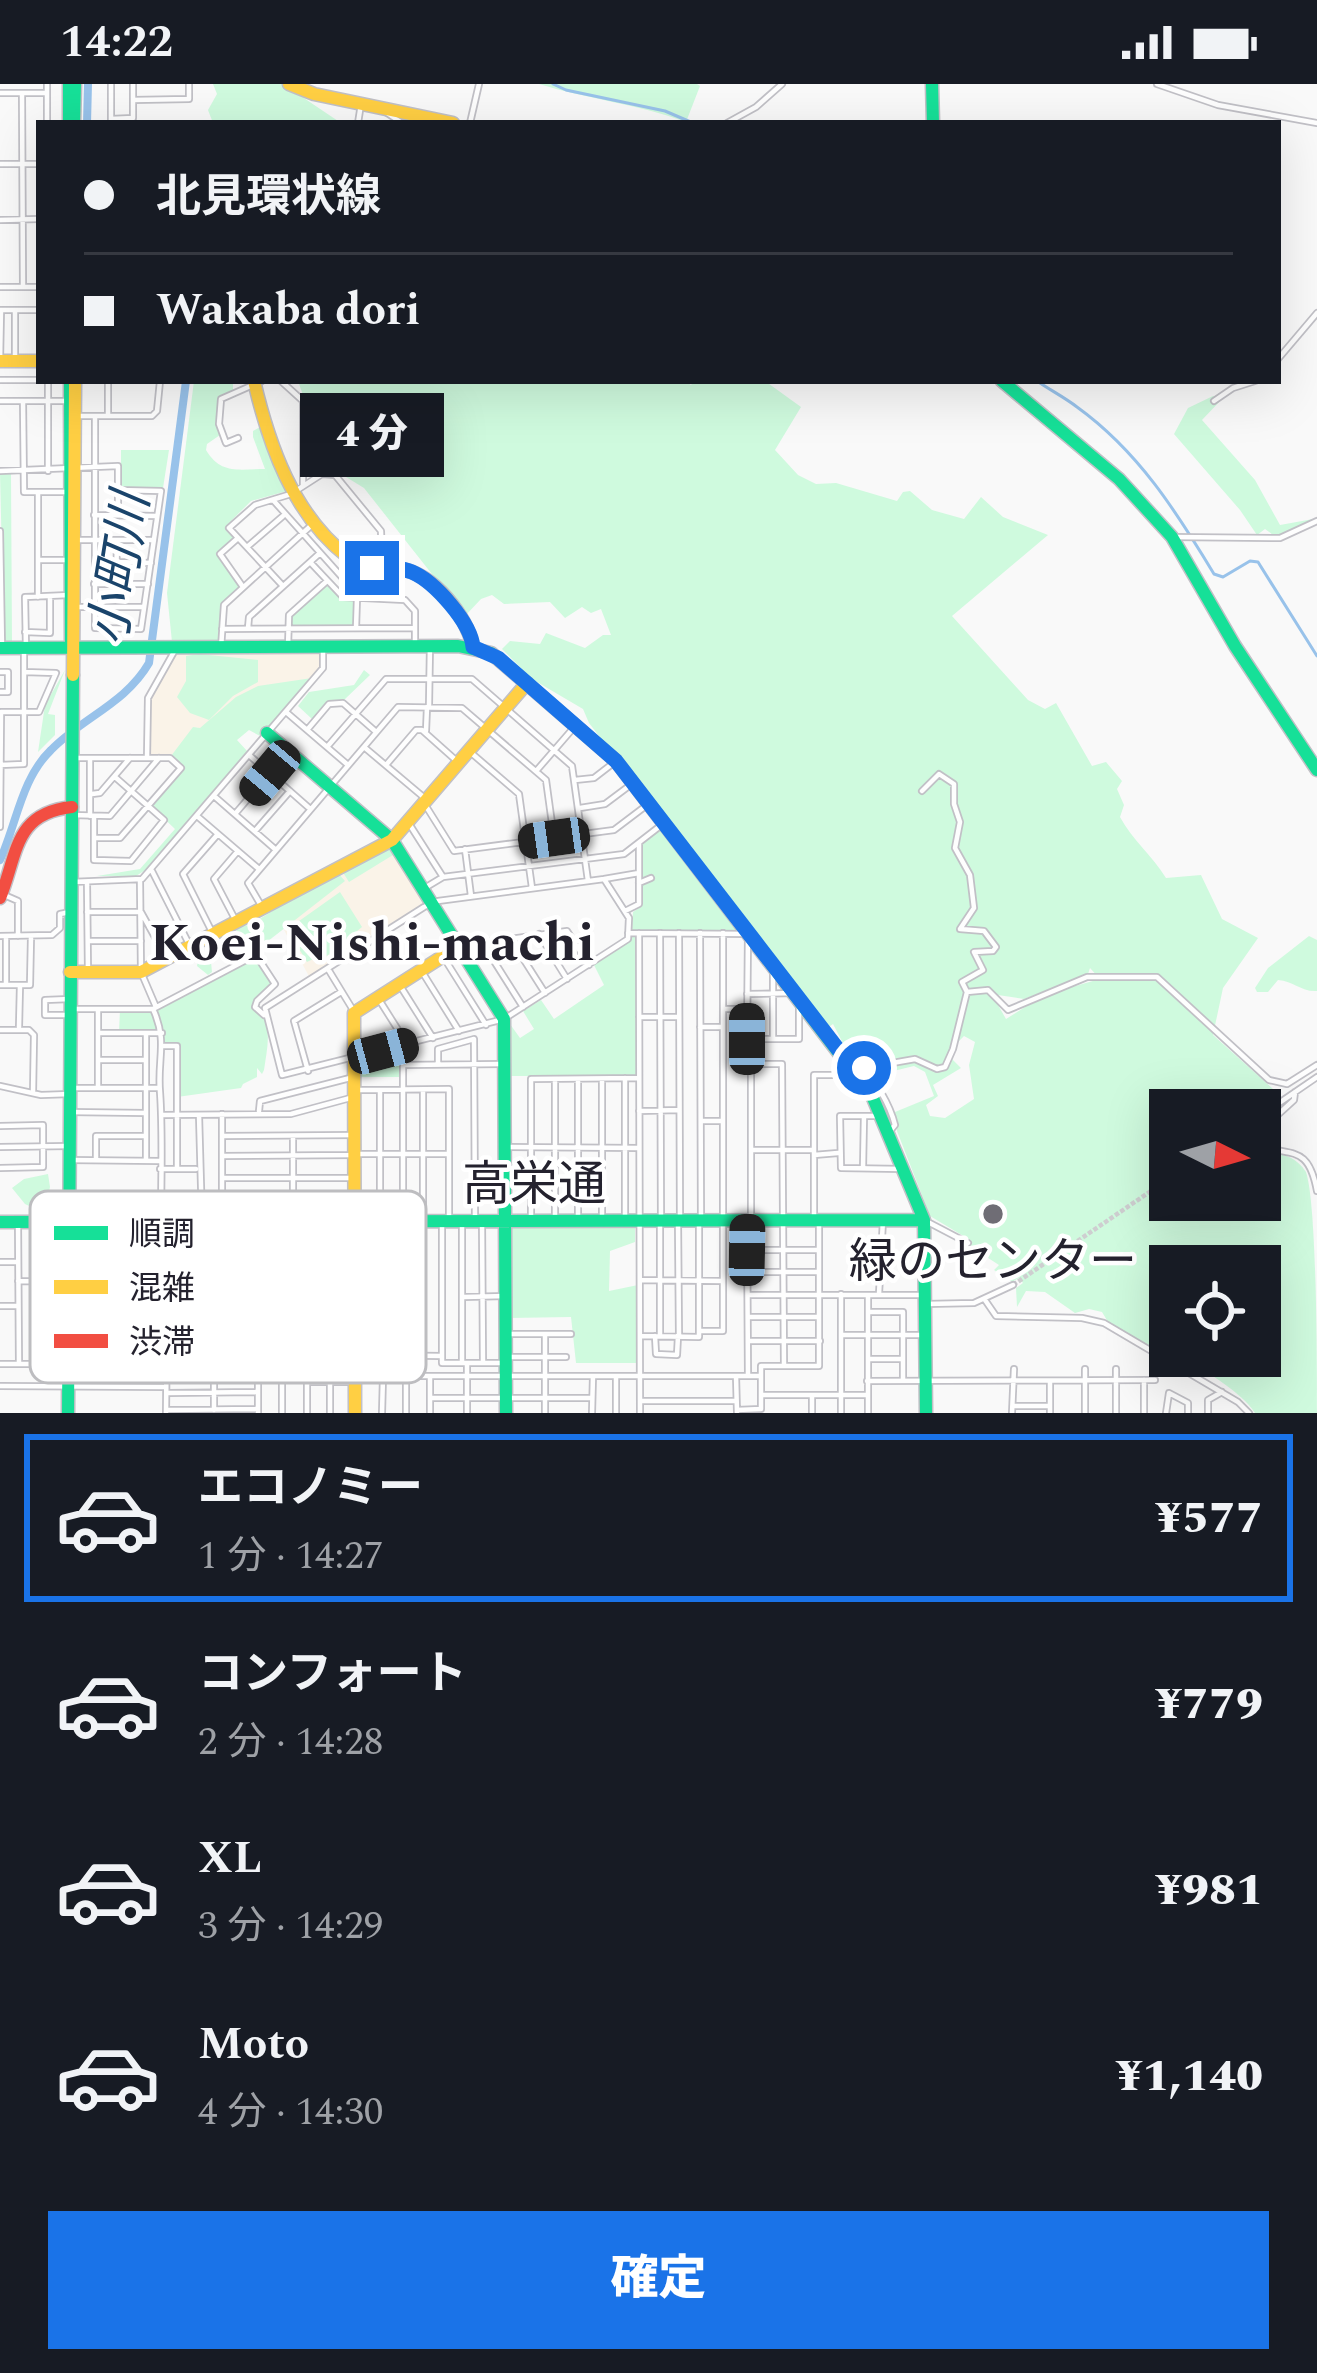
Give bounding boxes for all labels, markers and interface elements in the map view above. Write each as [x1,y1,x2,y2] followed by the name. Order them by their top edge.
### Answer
[60,8,173,77] text: 14:22
[156,163,381,232] text: 北見環状線
[156,276,420,345] text: Wakaba dori
[300,394,444,478] callout: 4 分
[336,405,408,464] text: 4 分
[71,482,172,651] water label: 小町川
[345,541,399,595] route end
[233,734,307,812] car
[516,815,592,861] car
[149,903,595,985] district label: Koei-Nishi-machi
[729,1003,765,1075] car
[344,1024,422,1078] car
[837,1041,891,1095] route start
[1149,1089,1281,1221] north arrow
[1149,1089,1281,1377] map controls
[462,1149,606,1222] street label: 高栄通
[30,1191,426,1383] legend
[980,1201,1006,1227] marker: 緑のセンター
[129,1210,195,1260] text: 順調
[728,1214,766,1286] car
[849,1226,1137,1299] place label: 緑のセンター
[1149,1245,1281,1377] button: locate
[129,1264,195,1314] text: 混雑
[129,1318,195,1368] text: 渋滞
[198,1454,423,1523] text: エコノミー
[54,1464,162,1572] icon: car
[1155,1484,1263,1553] text: ¥577
[198,1527,383,1586] text: 1 分 · 14:27
[198,1640,467,1709] text: コンフォート
[54,1650,162,1758] icon: car
[1155,1670,1263,1739] text: ¥779
[198,1713,383,1772] text: 2 分 · 14:28
[198,1824,262,1893] text: XL
[54,1836,162,1944] icon: car
[1155,1856,1263,1925] text: ¥981
[198,1897,383,1956] text: 3 分 · 14:29
[198,2010,309,2079] text: Moto
[54,2022,162,2130] icon: car
[1115,2042,1263,2111] text: ¥1,140
[198,2083,383,2142] text: 4 分 · 14:30
[48,2211,1269,2349] button: 確定

